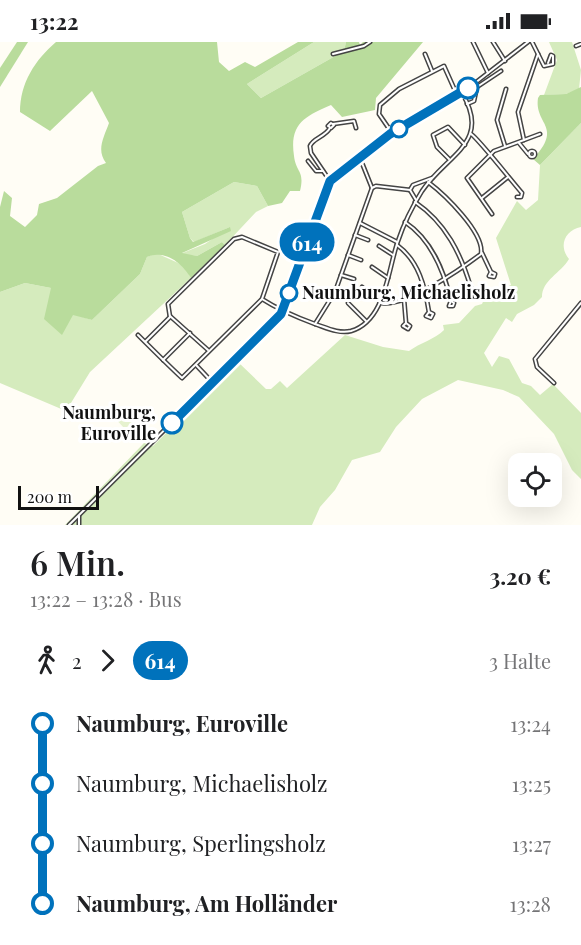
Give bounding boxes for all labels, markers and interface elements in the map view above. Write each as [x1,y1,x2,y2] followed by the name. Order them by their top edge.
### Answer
[30,6,78,36] text: 13:22
[457,77,479,99] unlabelled marker
[390,120,408,138] unlabelled marker
[272,222,342,262] line badge: 614
[292,228,322,256] text: 614
[302,280,515,304] place label: Naumburg, Michaelisholz
[280,284,298,302] marker: Naumburg, Michaelisholz
[62,400,156,445] place label: Naumburg, Euroville
[161,412,183,434] marker: Naumburg, Euroville
[508,453,562,507] map controls
[508,453,562,507] button: locate
[18,483,99,510] scale bar
[27,486,72,507] text: 200 m
[30,540,125,584] text: 6 Min.
[489,561,551,591] text: 3.20 €
[30,585,182,612] text: 13:22 – 13:28 · Bus
[30,644,63,677] icon: walk
[91,644,124,677] icon: forward
[145,646,176,674] text: 614
[72,647,82,674] text: 2
[489,647,551,674] text: 3 Halte
[76,708,288,738] text: Naumburg, Euroville
[510,710,551,737] text: 13:24
[76,768,328,798] text: Naumburg, Michaelisholz
[512,770,551,797] text: 13:25
[76,828,326,858] text: Naumburg, Sperlingsholz
[512,830,551,857] text: 13:27
[76,888,337,918] text: Naumburg, Am Holländer
[510,890,551,917] text: 13:28

